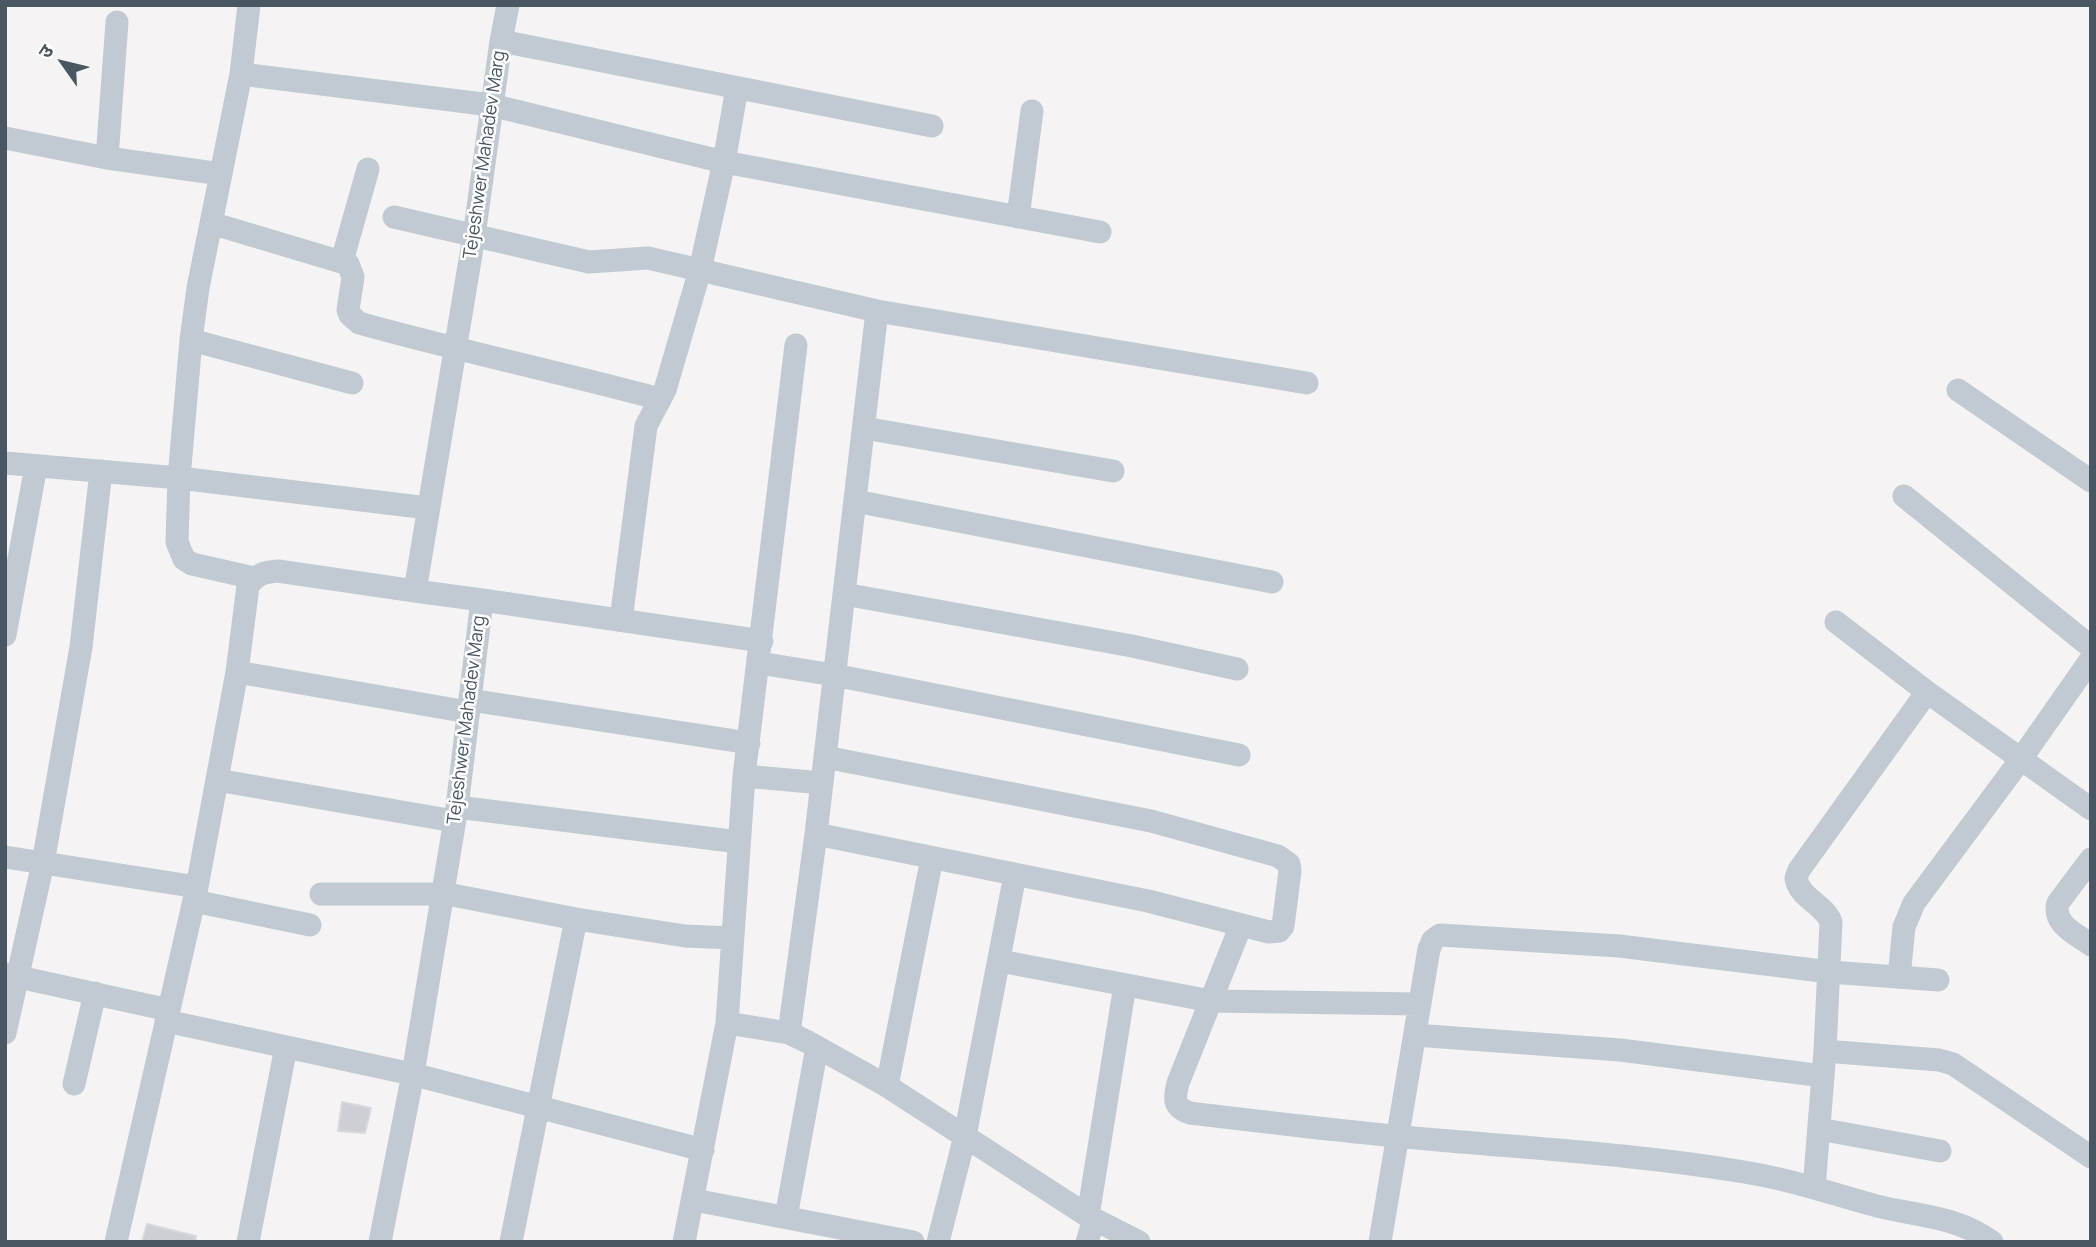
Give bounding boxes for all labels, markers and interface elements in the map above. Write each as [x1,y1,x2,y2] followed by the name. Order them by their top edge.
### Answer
[28,28,98,98] north arrow
[32,39,59,63] text: उ
[460,49,510,261] street label: Tejeshwer Mahadev Marg
[443,614,491,826] street label: Tejeshwer Mahadev Marg

